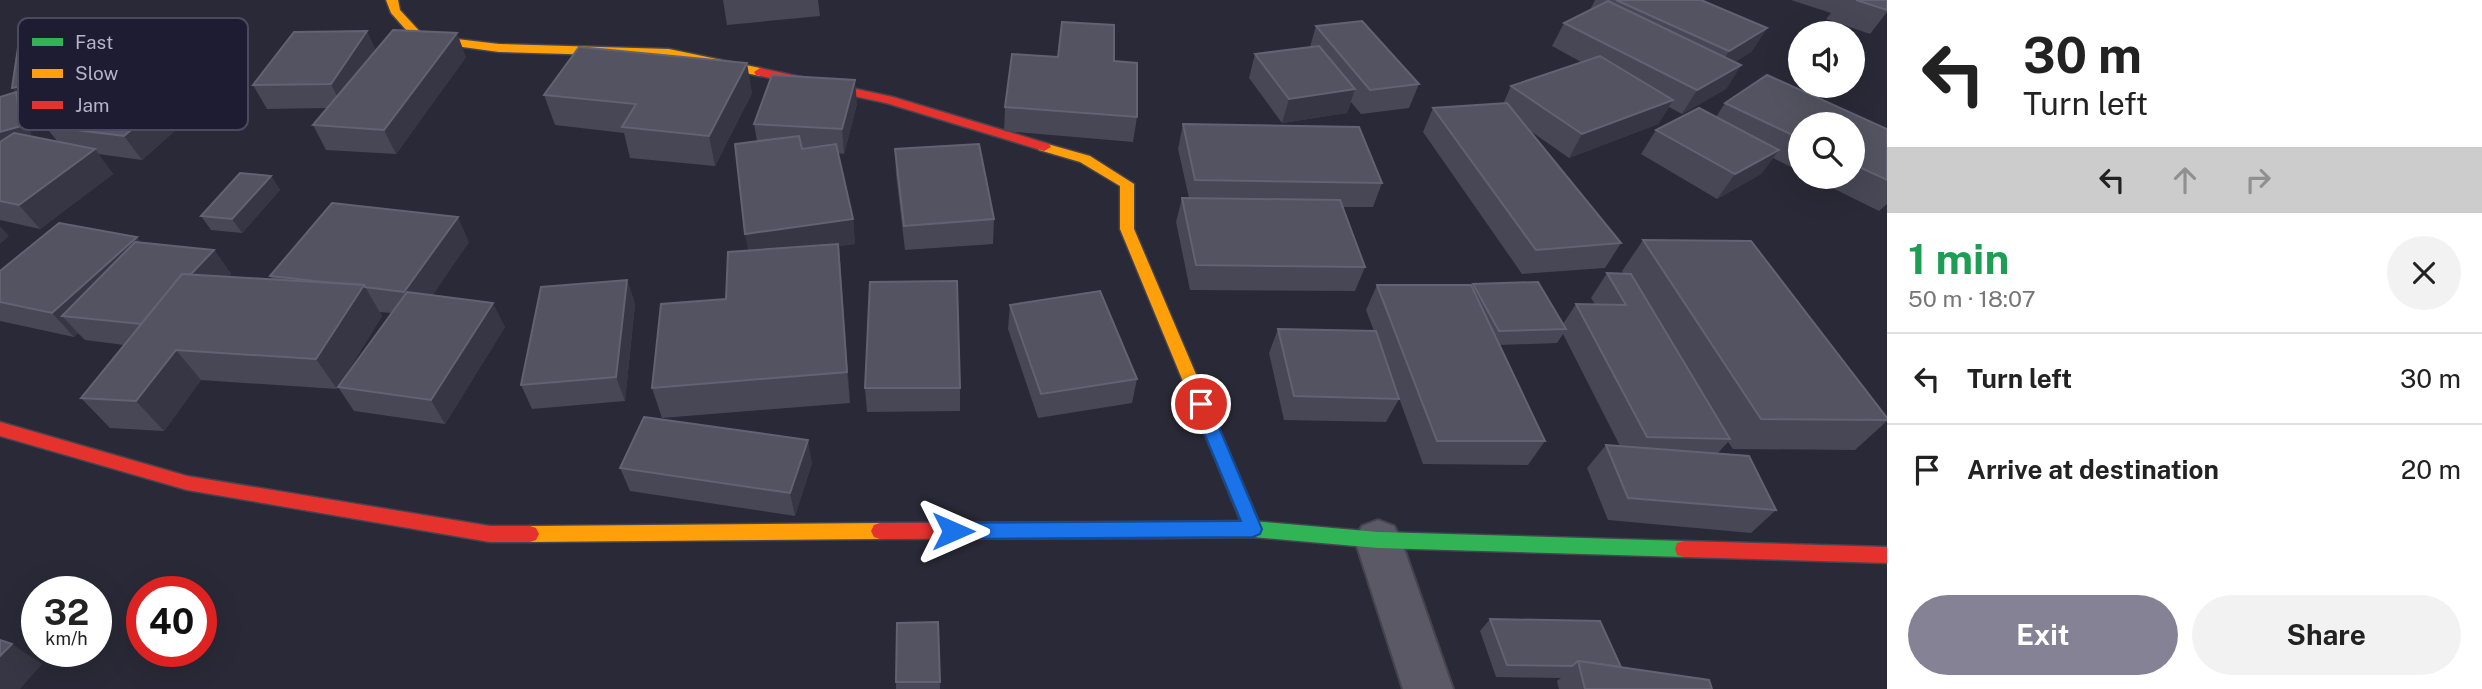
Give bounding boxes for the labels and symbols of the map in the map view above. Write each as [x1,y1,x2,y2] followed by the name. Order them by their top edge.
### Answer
[18,18,248,130] legend
[75,31,113,53] text: Fast
[75,62,119,84] text: Slow
[75,94,109,116] text: Jam
[1171,374,1231,434] pin
[916,494,990,568] position arrow
[126,576,217,667] speed limit sign: 40

